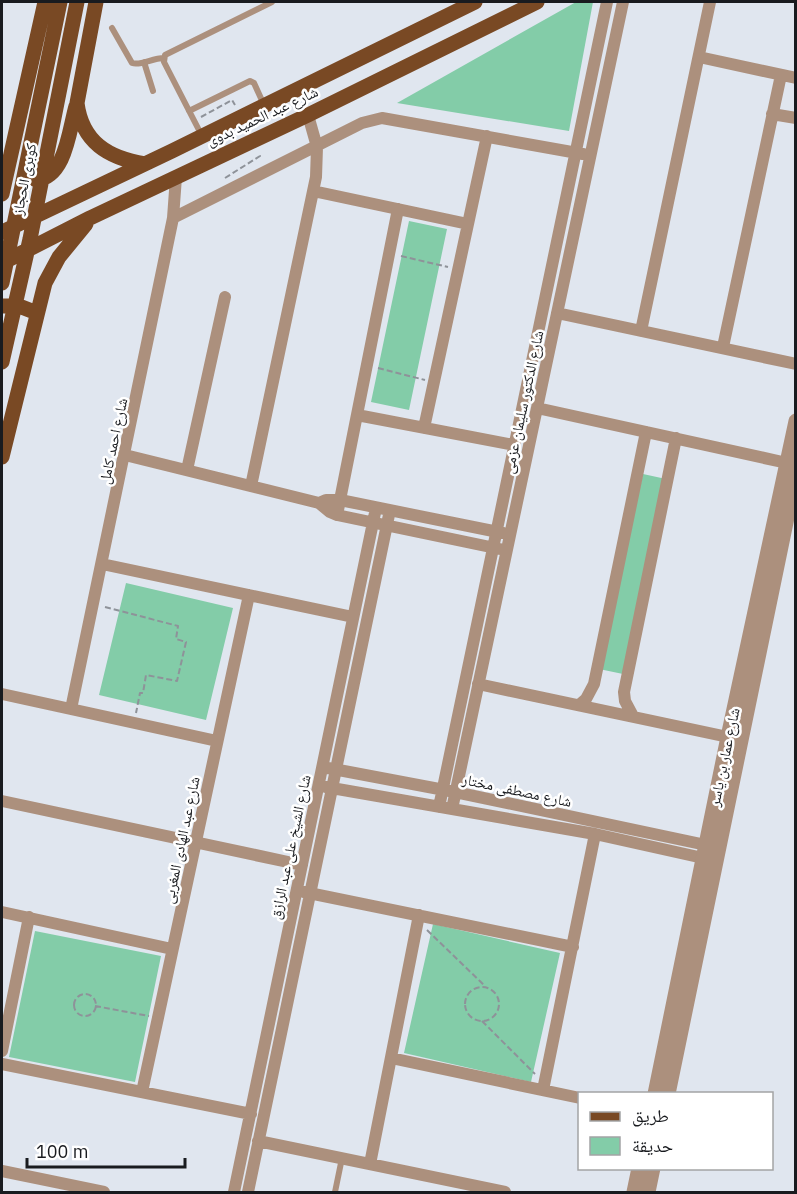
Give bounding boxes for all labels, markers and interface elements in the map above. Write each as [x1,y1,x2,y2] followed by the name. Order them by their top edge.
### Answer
[203,82,321,151] street label: شارع عبد الحميد بدوى
[8,142,41,218] street label: كوبرى الحجاز
[499,329,548,476] street label: شارع الدكتور سليمان عزمى
[95,396,132,486] street label: شارع احمد كامل
[704,706,745,809] street label: شارع عمار بن ياسر
[459,769,574,812] street label: شارع مصطفى مختار
[265,773,316,921] street label: شارع الشيخ على عبد الرازق
[158,775,205,906] street label: شارع عبد الهادى المغربى
[578,1092,773,1170] legend
[632,1104,669,1127] text: طريق
[27,1131,184,1169] scale bar
[632,1134,673,1157] text: حديقة
[36,1140,88,1163] text: 100 m

